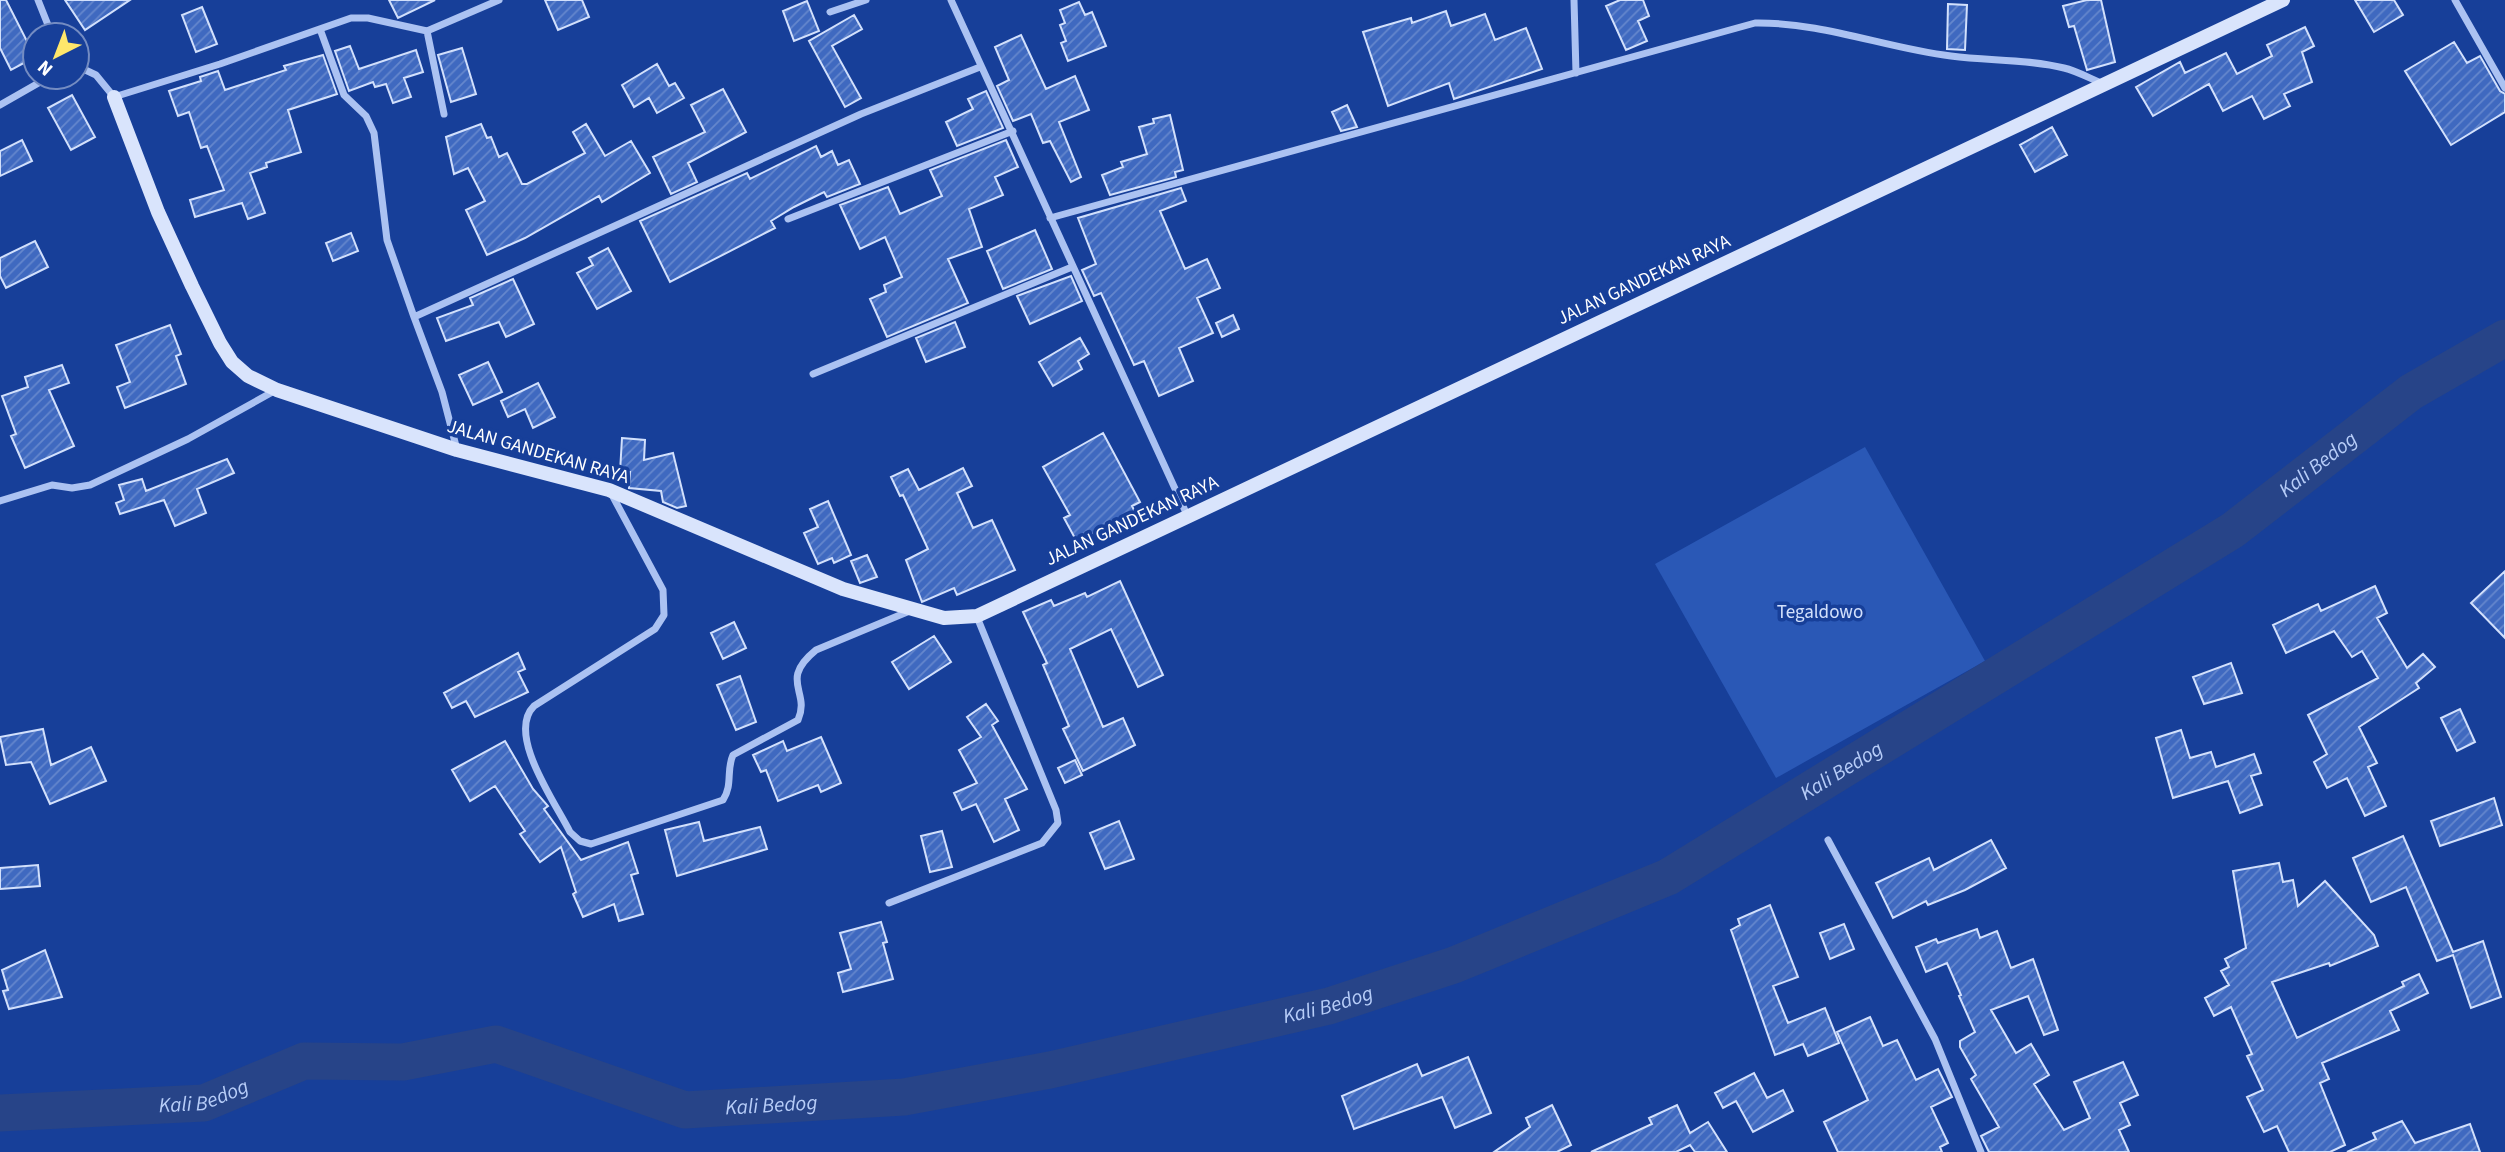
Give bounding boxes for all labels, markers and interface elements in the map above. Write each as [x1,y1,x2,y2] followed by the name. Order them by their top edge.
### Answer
[21,21,91,91] north arrow
[32,53,59,82] text: N
[1553,228,1736,332] street label: JALAN GANDEKAN RAYA
[444,413,633,491] street label: JALAN GANDEKAN RAYA
[2272,424,2363,504] water label: Kali Bedog
[1041,469,1224,573] street label: JALAN GANDEKAN RAYA
[1777,599,1863,626] park label: Tegaldowo
[1794,734,1888,808] water label: Kali Bedog
[1280,978,1377,1031] water label: Kali Bedog
[158,1071,253,1120] water label: Kali Bedog
[724,1087,818,1123] water label: Kali Bedog

